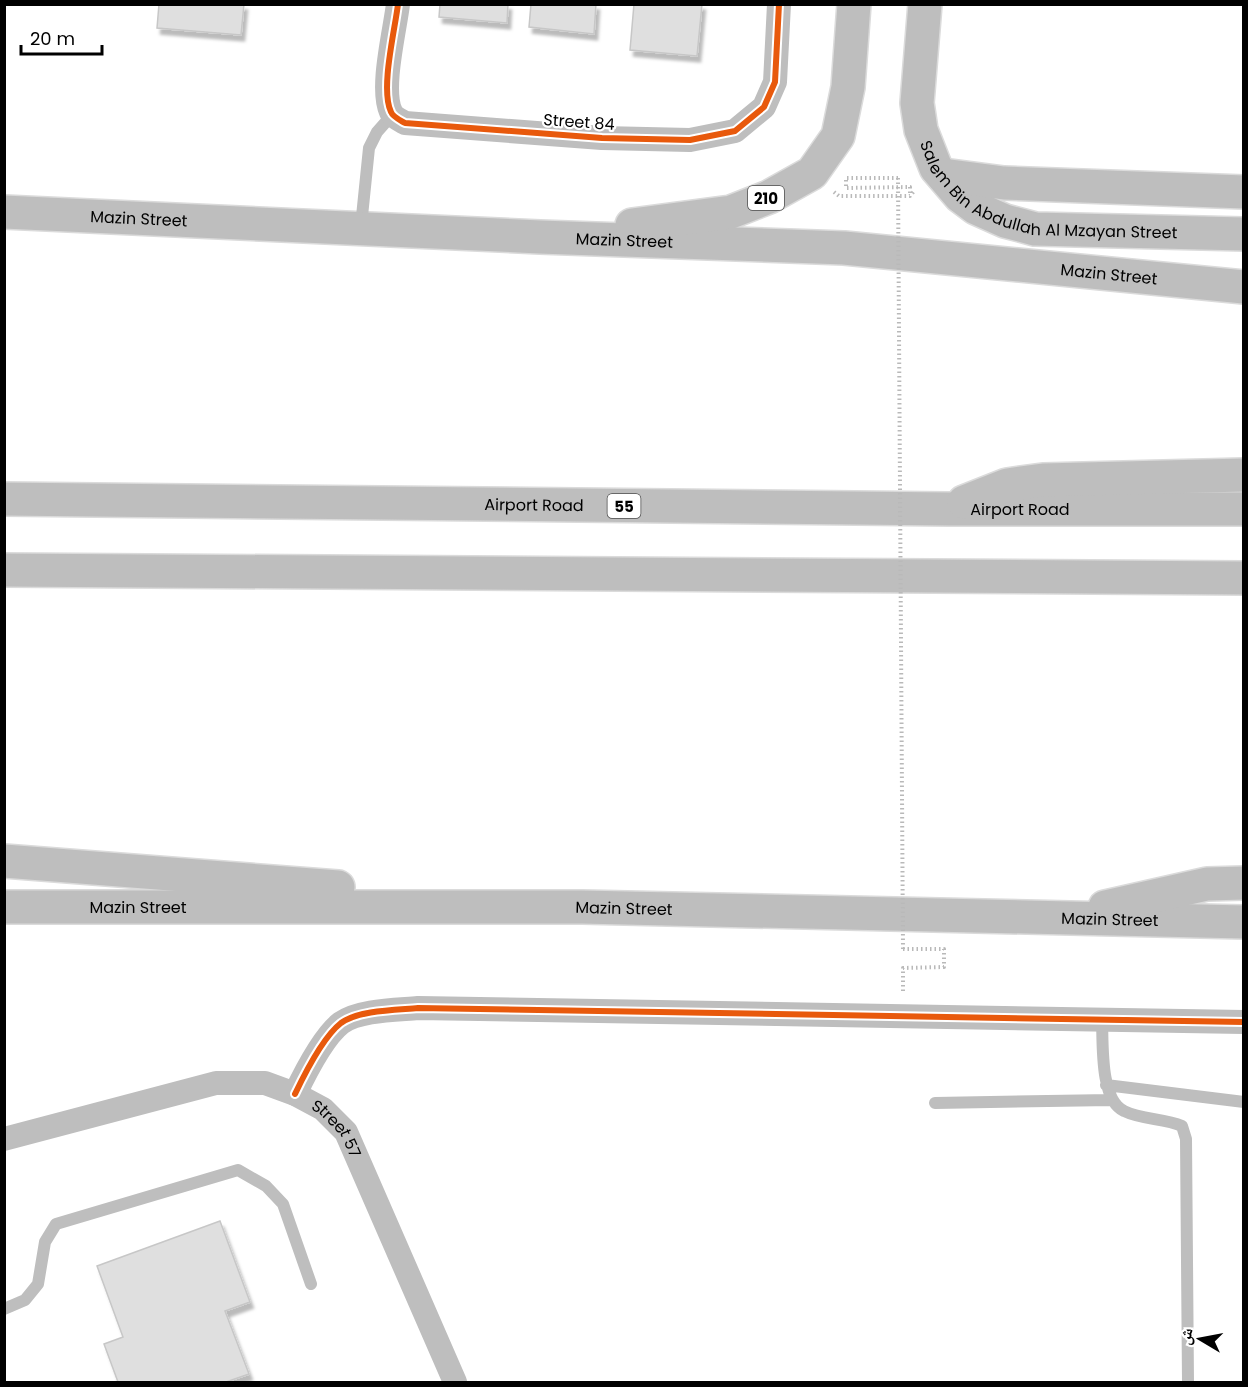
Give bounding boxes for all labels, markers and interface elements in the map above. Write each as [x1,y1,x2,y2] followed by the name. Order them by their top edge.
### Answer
[21,18,102,56] scale bar
[30,26,75,51] text: 20 m
[543,108,615,136] street label: Street 84
[915,137,1178,244] street label: Salem Bin Abdullah Al Mzayan Street
[748,186,784,210] road number: 210
[90,205,188,232] street label: Mazin Street
[575,227,674,253] street label: Mazin Street
[1059,258,1159,290] street label: Mazin Street
[484,493,584,517] street label: Airport Road
[608,494,640,518] road number: 55
[970,498,1070,521] street label: Airport Road
[575,895,673,921] street label: Mazin Street
[89,896,187,919] street label: Mazin Street
[1061,906,1159,932] street label: Mazin Street
[308,1094,367,1161] street label: Street 57
[1170,1309,1230,1369] north arrow
[1173,1326,1199,1347] text: ش

